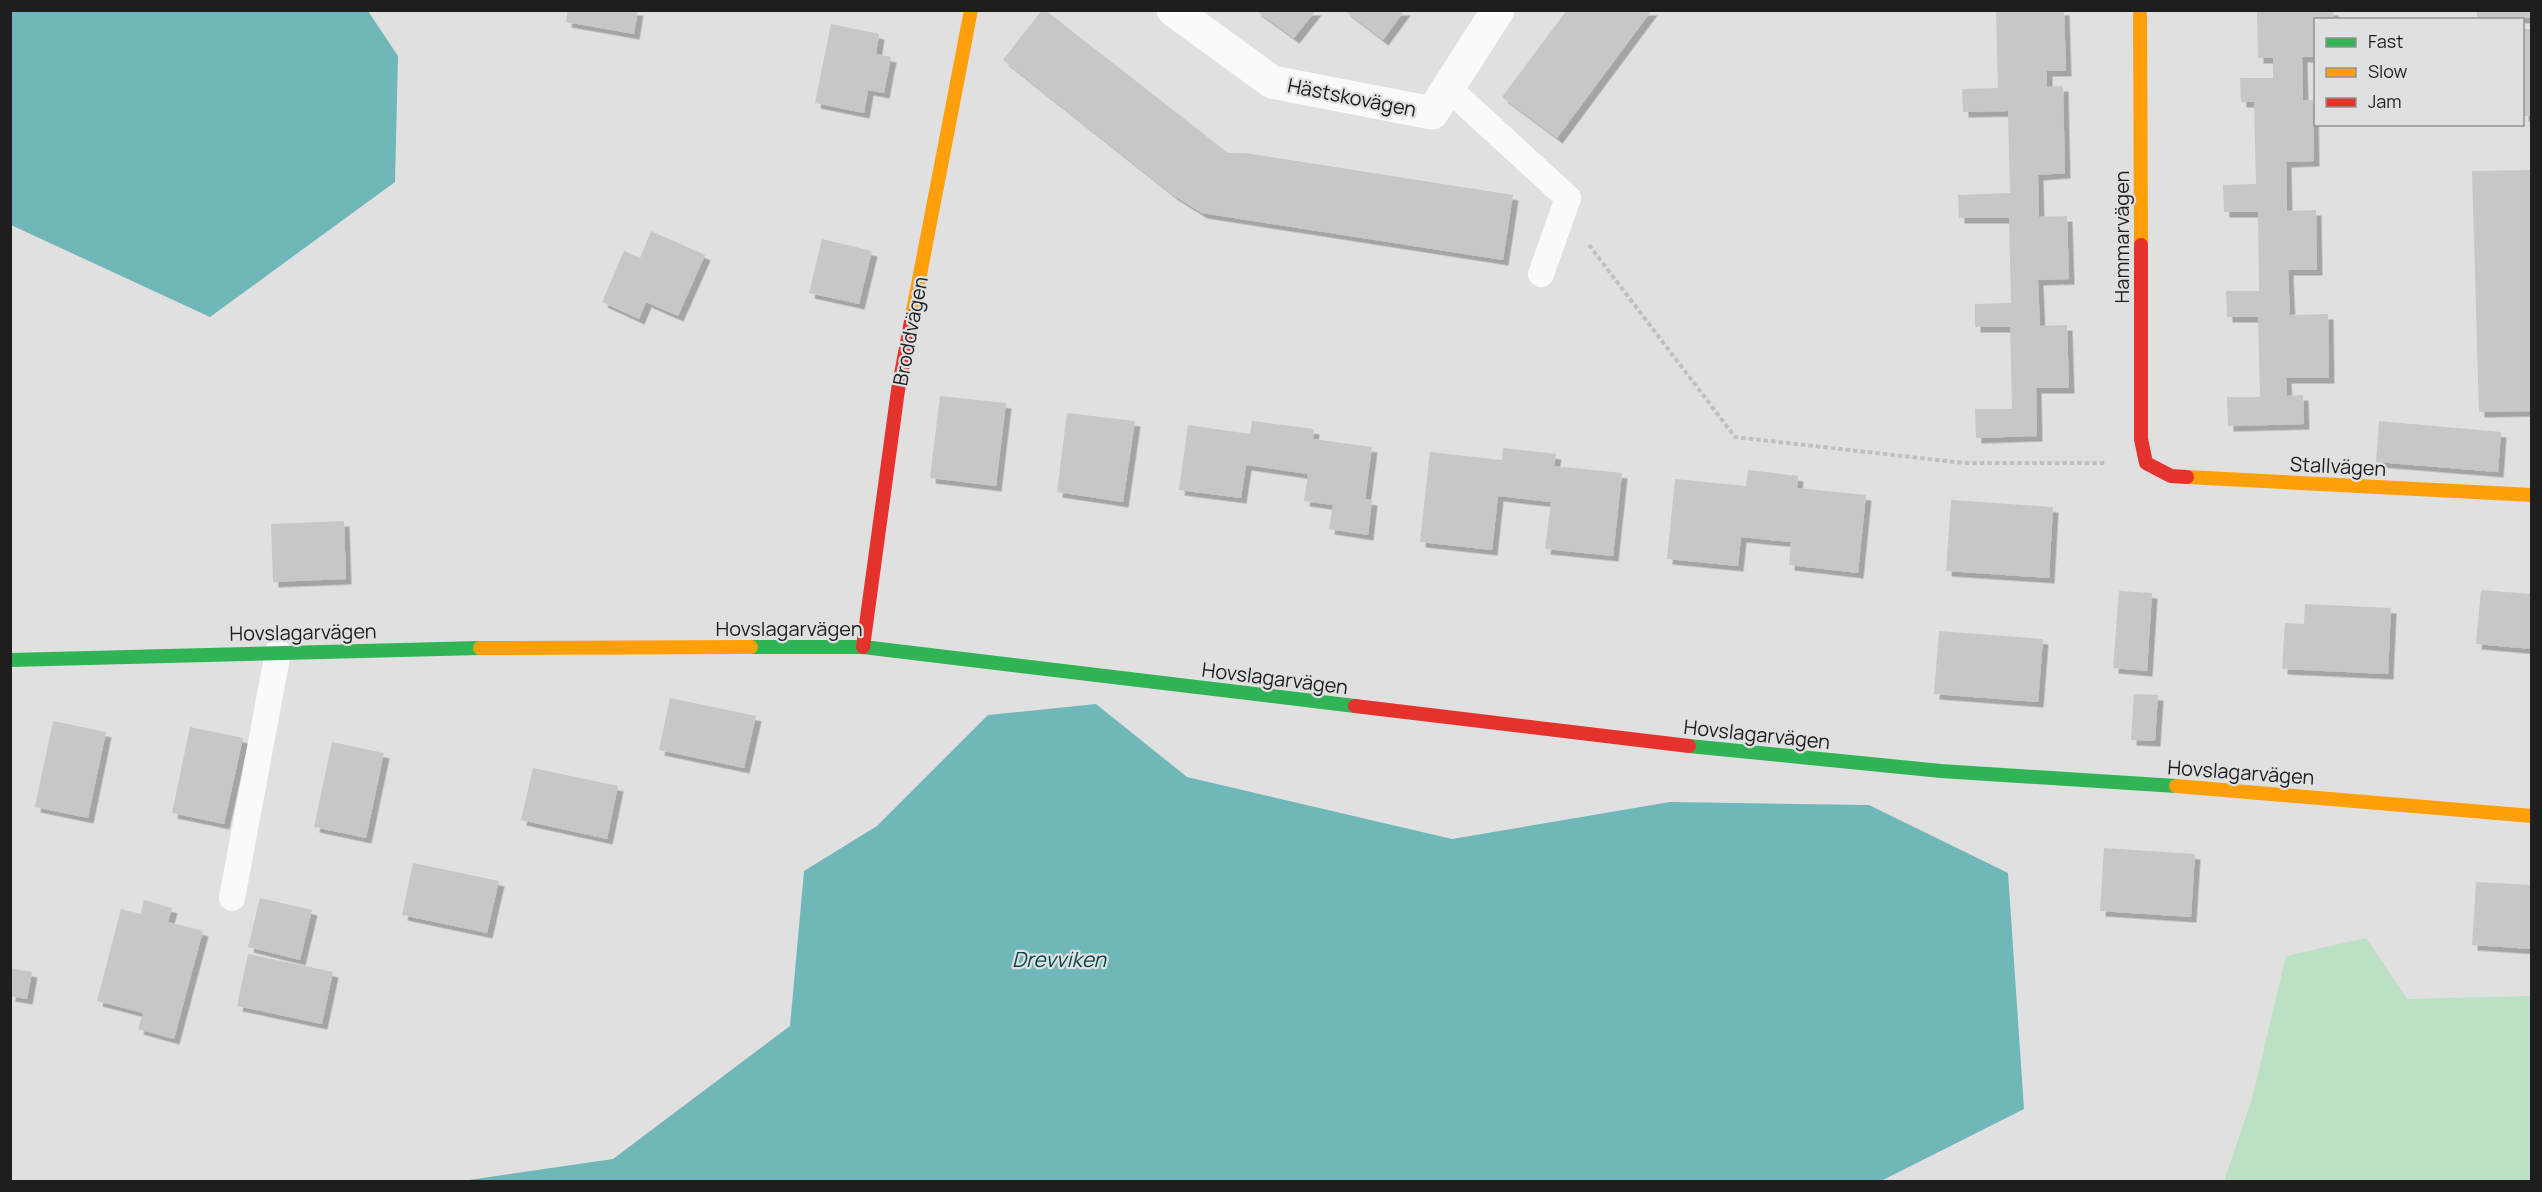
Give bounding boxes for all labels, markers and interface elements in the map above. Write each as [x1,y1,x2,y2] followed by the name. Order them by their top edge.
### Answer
[2314,18,2524,126] legend
[2368,29,2403,53] text: Fast
[2368,59,2408,83] text: Slow
[1285,71,1419,123] street label: Hästskovägen
[2368,89,2402,113] text: Jam
[2108,171,2135,303] street label: Hammarvägen
[886,274,934,388] street label: Broddvägen
[2289,450,2387,482] street label: Stallvägen
[715,615,863,642] street label: Hovslagarvägen
[229,617,377,647] street label: Hovslagarvägen
[1200,656,1350,700] street label: Hovslagarvägen
[1682,713,1832,755] street label: Hovslagarvägen
[2167,753,2315,791] street label: Hovslagarvägen
[1012,945,1108,973] water label: Drevviken

